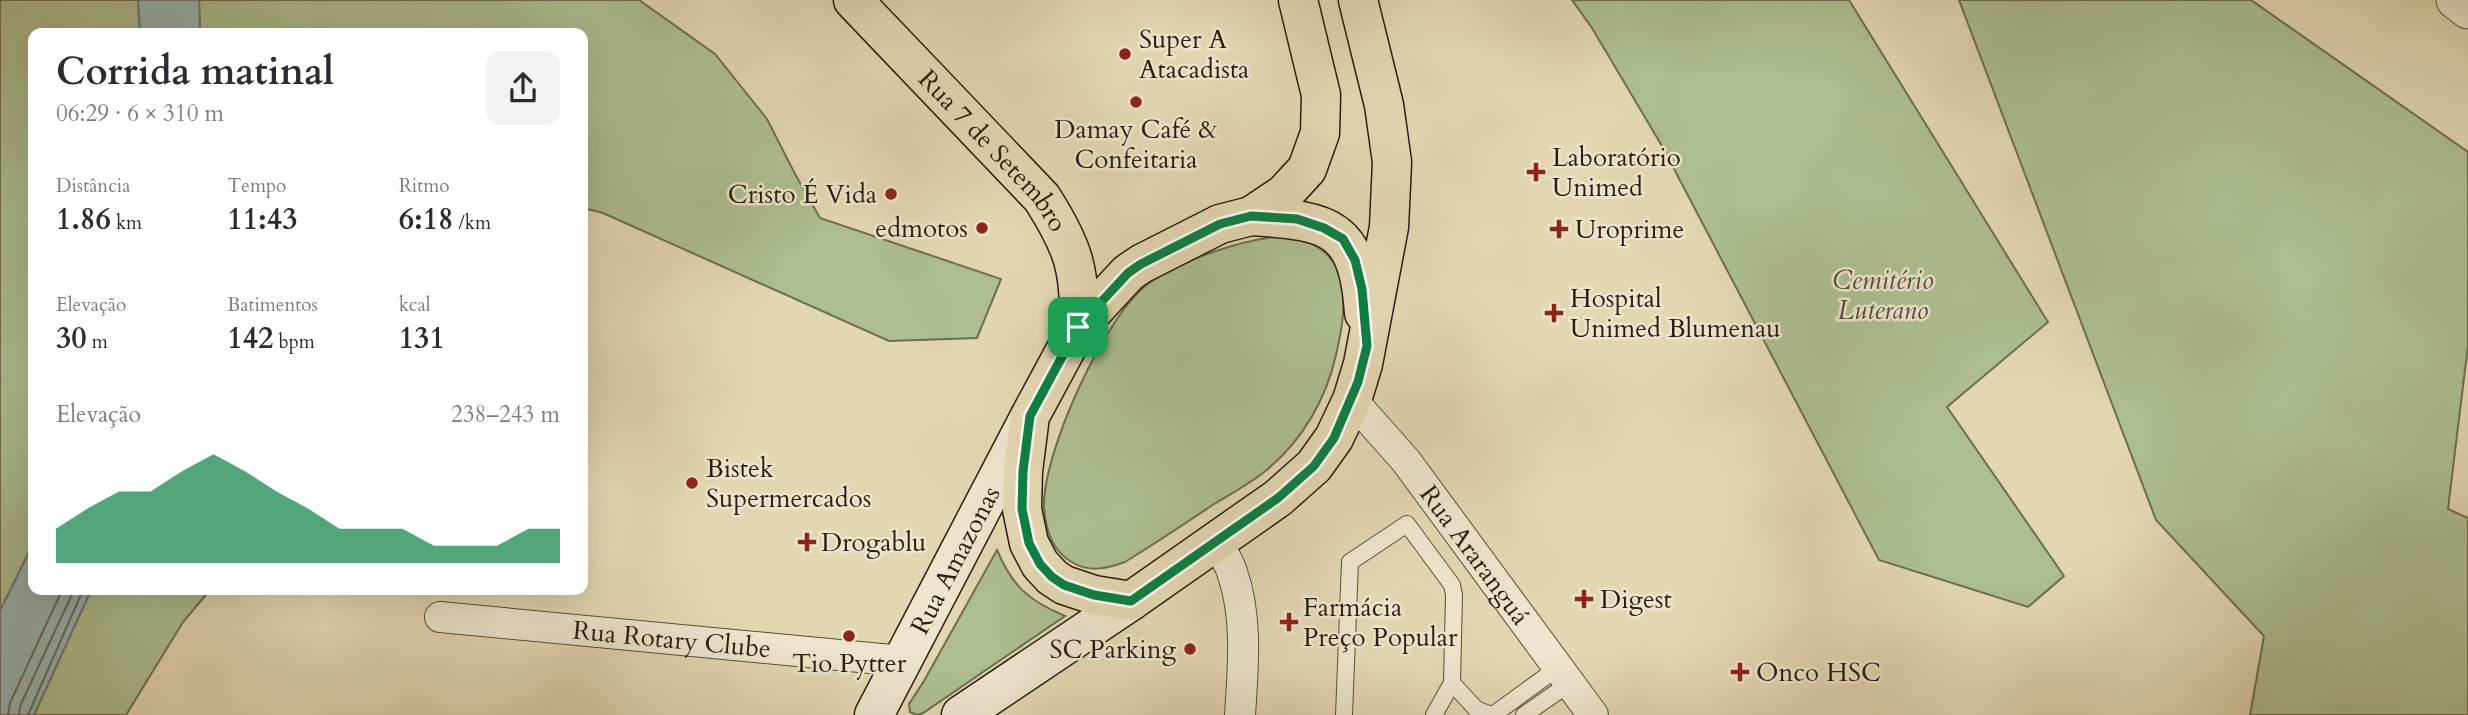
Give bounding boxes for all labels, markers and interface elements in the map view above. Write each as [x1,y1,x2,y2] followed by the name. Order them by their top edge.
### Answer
[1139,22,1249,87] place label: Super A Atacadista
[56,46,334,98] text: Corrida matinal
[1117,46,1133,62] marker: Super A Atacadista
[486,51,560,125] button: share
[910,62,1075,238] street label: Rua 7 de Setembro
[1128,94,1144,110] marker: Damay Café & Confeitaria
[56,98,224,129] text: 06:29 · 6 × 310 m
[1054,112,1218,177] place label: Damay Café & Confeitaria
[1552,140,1681,205] place label: Laboratório Unimed
[1526,162,1546,182] marker: Laboratório Unimed
[56,173,130,199] text: Distância
[227,173,286,199] text: Tempo
[399,173,450,199] text: Ritmo
[728,177,877,212] place label: Cristo É Vida
[883,186,899,202] marker: Cristo É Vida
[56,199,111,240] text: 1.86
[227,199,298,240] text: 11:43
[399,199,453,240] text: 6:18
[111,210,142,236] text: km
[453,210,491,236] text: /km
[875,211,968,246] place label: edmotos
[1575,212,1684,247] place label: Uroprime
[1549,219,1569,239] marker: Uroprime
[974,220,990,236] marker: edmotos
[1832,263,1934,328] park label: Cemitério Luterano
[1570,281,1781,346] place label: Hospital Unimed Blumenau
[56,292,126,318] text: Elevação
[227,292,318,318] text: Batimentos
[399,292,431,318] text: kcal
[1048,297,1108,357] pin
[1544,303,1564,323] marker: Hospital Unimed Blumenau
[1059,308,1097,346] icon: arrive
[56,318,87,359] text: 30
[227,318,273,359] text: 142
[399,318,445,359] text: 131
[87,329,108,355] text: m
[273,329,315,355] text: bpm
[56,399,141,430] text: Elevação
[451,399,560,430] text: 238–243 m
[706,451,871,516] place label: Bistek Supermercados
[684,475,700,491] marker: Bistek Supermercados
[1412,478,1538,632] street label: Rua Araranguá
[902,480,1009,640] street label: Rua Amazonas
[821,525,926,560] place label: Drogablu
[799,534,815,550] marker: Drogablu
[1600,582,1672,617] place label: Digest
[1574,589,1594,609] marker: Digest
[1303,590,1458,655] place label: Farmácia Preço Popular
[571,613,773,666] street label: Rua Rotary Clube
[1281,614,1297,630] marker: Farmácia Preço Popular
[841,628,857,644] marker: Tio Pytter
[1049,632,1176,667] place label: SC Parking
[1182,641,1198,657] marker: SC Parking
[792,646,907,681] place label: Tio Pytter
[1756,655,1881,690] place label: Onco HSC
[1730,662,1750,682] marker: Onco HSC

